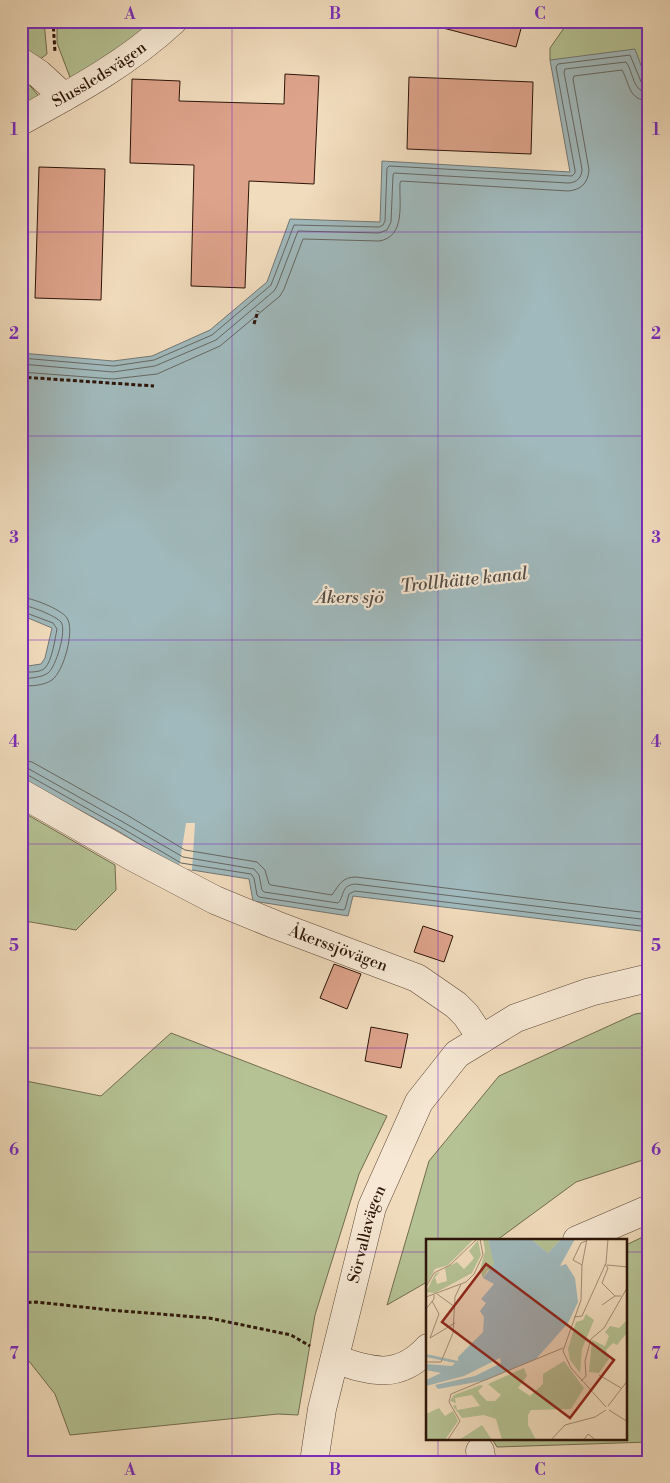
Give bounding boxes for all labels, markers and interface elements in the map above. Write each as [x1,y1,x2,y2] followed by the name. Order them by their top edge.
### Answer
[123,4,136,24] text: A
[329,4,341,24] text: B
[534,4,546,24] text: C
[48,37,151,112] street label: Slussledsvägen
[10,120,18,140] text: 1
[652,120,660,140] text: 1
[9,324,19,344] text: 2
[651,324,661,344] text: 2
[9,528,19,548] text: 3
[651,528,661,548] text: 3
[399,562,529,598] water label: Trollhätte kanal
[314,586,384,609] water label: Åkers sjö
[9,732,20,752] text: 4
[651,732,662,752] text: 4
[285,919,391,976] street label: Åkerssjövägen
[9,936,19,956] text: 5
[651,936,661,956] text: 5
[9,1140,19,1160] text: 6
[651,1140,661,1160] text: 6
[344,1182,391,1285] street label: Sörvallavägen
[426,1239,628,1440] inset map
[9,1344,19,1364] text: 7
[651,1344,661,1364] text: 7
[123,1460,136,1480] text: A
[329,1460,341,1480] text: B
[534,1460,546,1480] text: C

